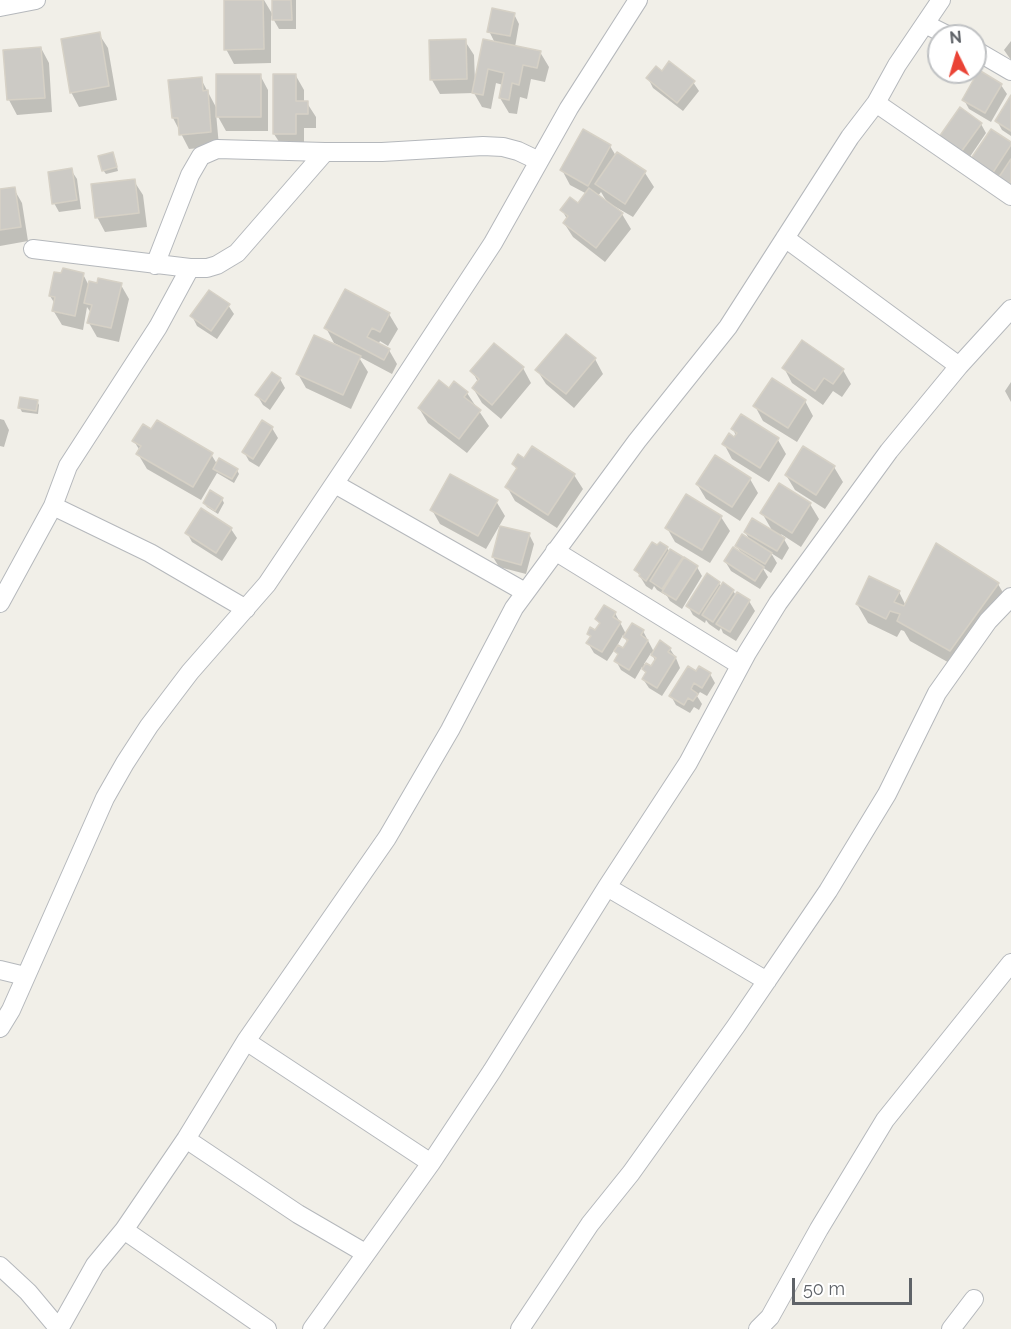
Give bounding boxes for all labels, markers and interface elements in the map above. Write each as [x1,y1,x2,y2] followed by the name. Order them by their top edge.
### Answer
[927,24,987,84] north arrow
[949,28,962,48] text: N
[795,1266,915,1304] scale bar
[803,1278,845,1299] text: 50 m

